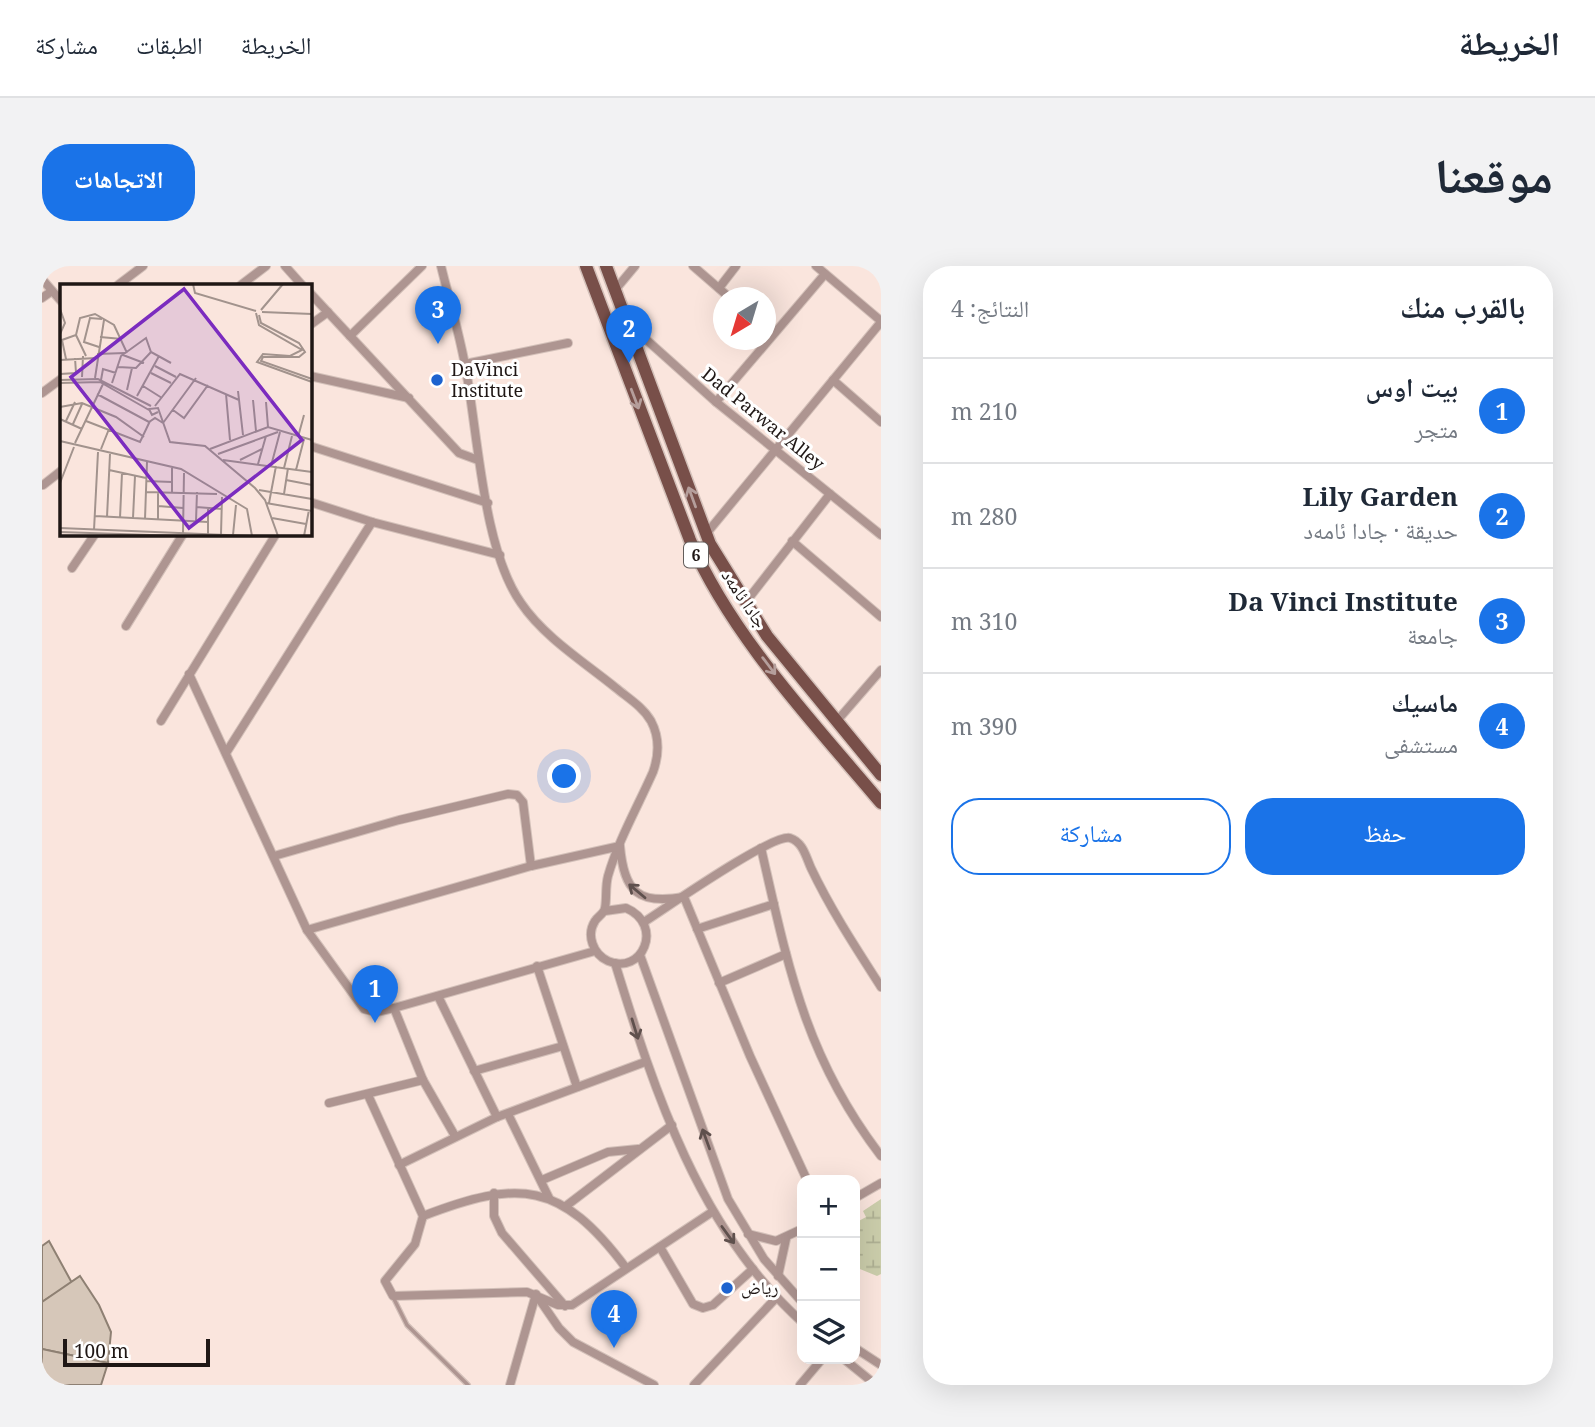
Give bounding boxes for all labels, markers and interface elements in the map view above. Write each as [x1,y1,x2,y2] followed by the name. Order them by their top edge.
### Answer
[1459,20,1560,65] text: الخريطة
[35,28,98,61] text: مشاركة
[136,28,203,61] text: الطبقات
[241,28,311,61] text: الخريطة
[1435,141,1553,207] text: موقعنا
[42,144,195,221] button: الاتجاهات
[60,284,312,536] inset map
[415,286,461,344] pin: 3
[1400,286,1525,327] text: بالقرب منك
[713,287,776,350] north arrow
[951,292,1029,324] text: النتائج: 4
[606,305,652,363] pin: 2
[451,357,523,402] place label: DaVinci Institute
[697,361,830,476] street label: Dad Parwar Alley
[1366,369,1458,405] text: بيت اوس
[429,372,445,388] marker: DaVinci Institute
[630,387,642,409] one-way arrow
[951,395,1017,427] text: 210 m
[1496,395,1509,427] text: 1
[1415,413,1458,445] text: متجر
[1303,478,1458,514] text: Lily Garden
[685,487,697,509] one-way arrow
[951,500,1017,532] text: 280 m
[1496,500,1509,532] text: 2
[1304,514,1458,546] text: حديقة · جادا ئامەد
[684,542,708,568] road number: 6
[717,564,773,632] street label: جادا ئامەد
[1228,583,1458,619] text: Da Vinci Institute
[951,605,1017,637] text: 310 m
[1496,605,1509,637] text: 3
[1407,619,1458,651] text: جامعة
[762,656,777,675] one-way arrow
[1391,684,1458,720] text: ماسيك
[951,710,1017,742] text: 390 m
[1496,710,1509,742] text: 4
[1384,728,1458,760] text: مستشفى
[547,759,581,793] your location
[951,798,1231,875] button: مشاركة
[1245,798,1525,875] button: حفظ
[629,883,647,899] one-way arrow
[352,965,398,1023] pin: 1
[630,1017,642,1039] one-way arrow
[699,1129,712,1151] one-way arrow
[797,1175,860,1364] map controls
[797,1175,860,1238] button: +
[721,1225,735,1244] one-way arrow
[797,1238,860,1301] button: −
[741,1275,778,1299] place label: رياض
[719,1280,735,1296] marker: رياض
[591,1290,637,1348] pin: 4
[797,1301,860,1364] button: layers
[63,1336,210,1368] scale bar
[74,1338,129,1364] text: 100 m

